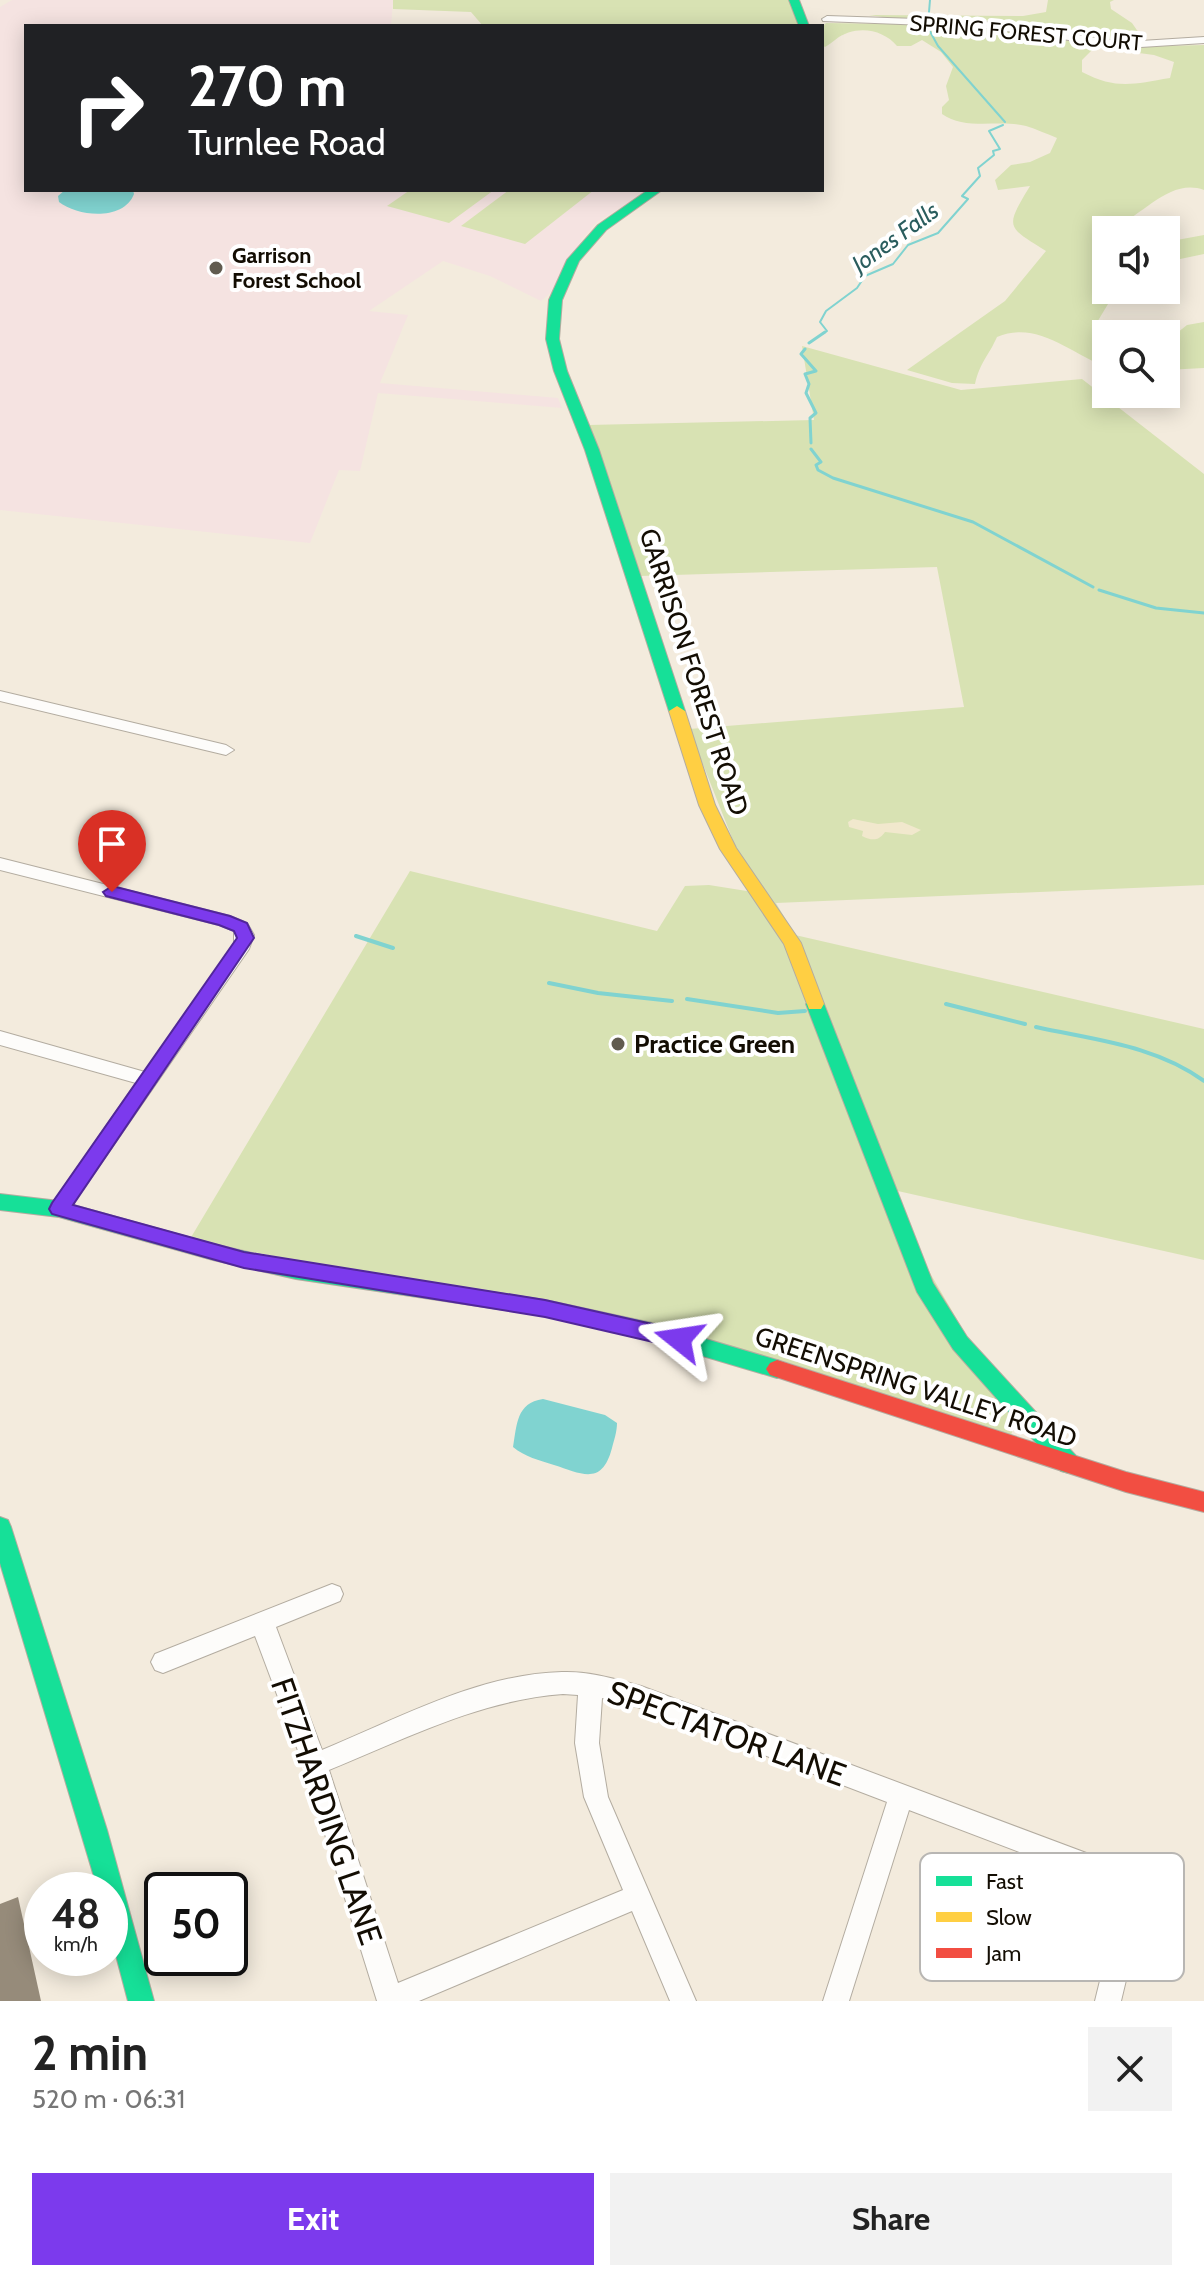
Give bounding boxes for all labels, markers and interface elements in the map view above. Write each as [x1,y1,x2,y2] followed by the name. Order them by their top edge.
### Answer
[908,9,1144,57] street label: SPRING FOREST COURT
[188,52,346,120] text: 270 m
[56,56,160,160] icon: right
[188,120,386,164] text: Turnlee Road
[844,196,944,279] water label: Jones Falls
[1092,216,1180,408] map controls
[1092,216,1180,304] button: sound
[232,242,362,294] place label: Garrison Forest School
[207,259,225,277] marker: Garrison Forest School
[1092,320,1180,408] button: search
[633,525,755,819] street label: GARRISON FOREST ROAD
[78,810,146,892] pin
[90,822,134,866] icon: arrive
[634,1028,795,1060] place label: Practice Green
[609,1035,627,1053] marker: Practice Green
[637,1297,721,1381] position arrow
[751,1320,1081,1454] street label: GREENSPRING VALLEY ROAD
[263,1672,391,1950] street label: FITZHARDING LANE
[602,1672,852,1794] street label: SPECTATOR LANE
[920,1853,1184,1981] legend
[986,1868,1024,1895] text: Fast
[144,1872,248,1976] speed limit sign: 50
[52,1889,101,1938] text: 48
[986,1904,1032,1931] text: Slow
[54,1932,98,1956] text: km/h
[985,1940,1021,1967] text: Jam
[32,2024,148,2082] text: 2 min
[1088,2027,1172,2111] button: close
[32,2083,185,2115] text: 520 m · 06:31
[32,2173,594,2265] button: Exit
[610,2173,1172,2265] button: Share

